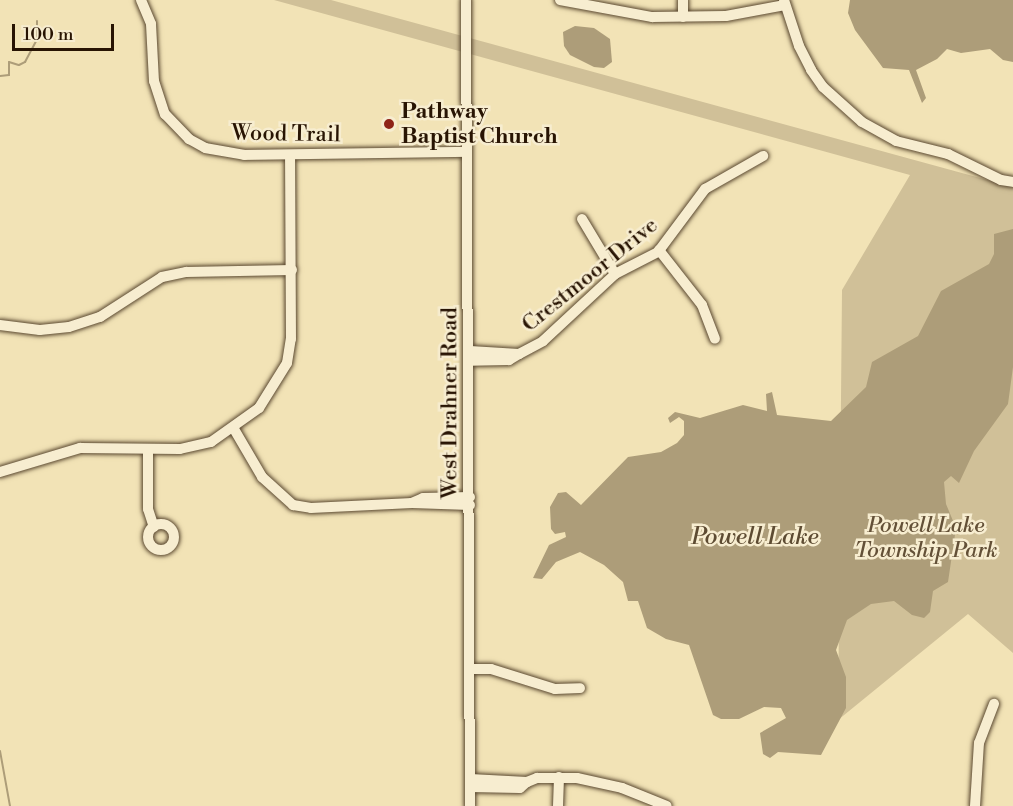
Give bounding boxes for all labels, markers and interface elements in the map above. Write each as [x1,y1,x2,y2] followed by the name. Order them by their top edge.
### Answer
[15,12,117,50] scale bar
[23,23,74,46] text: 100 m
[401,98,558,150] place label: Pathway Baptist Church
[382,117,396,131] marker: Pathway Baptist Church
[231,120,341,148] street label: Wood Trail
[517,212,663,338] street label: Crestmoor Drive
[437,307,463,499] street label: West Drahner Road
[854,512,998,564] park label: Powell Lake Township Park
[691,524,819,552] water label: Powell Lake

